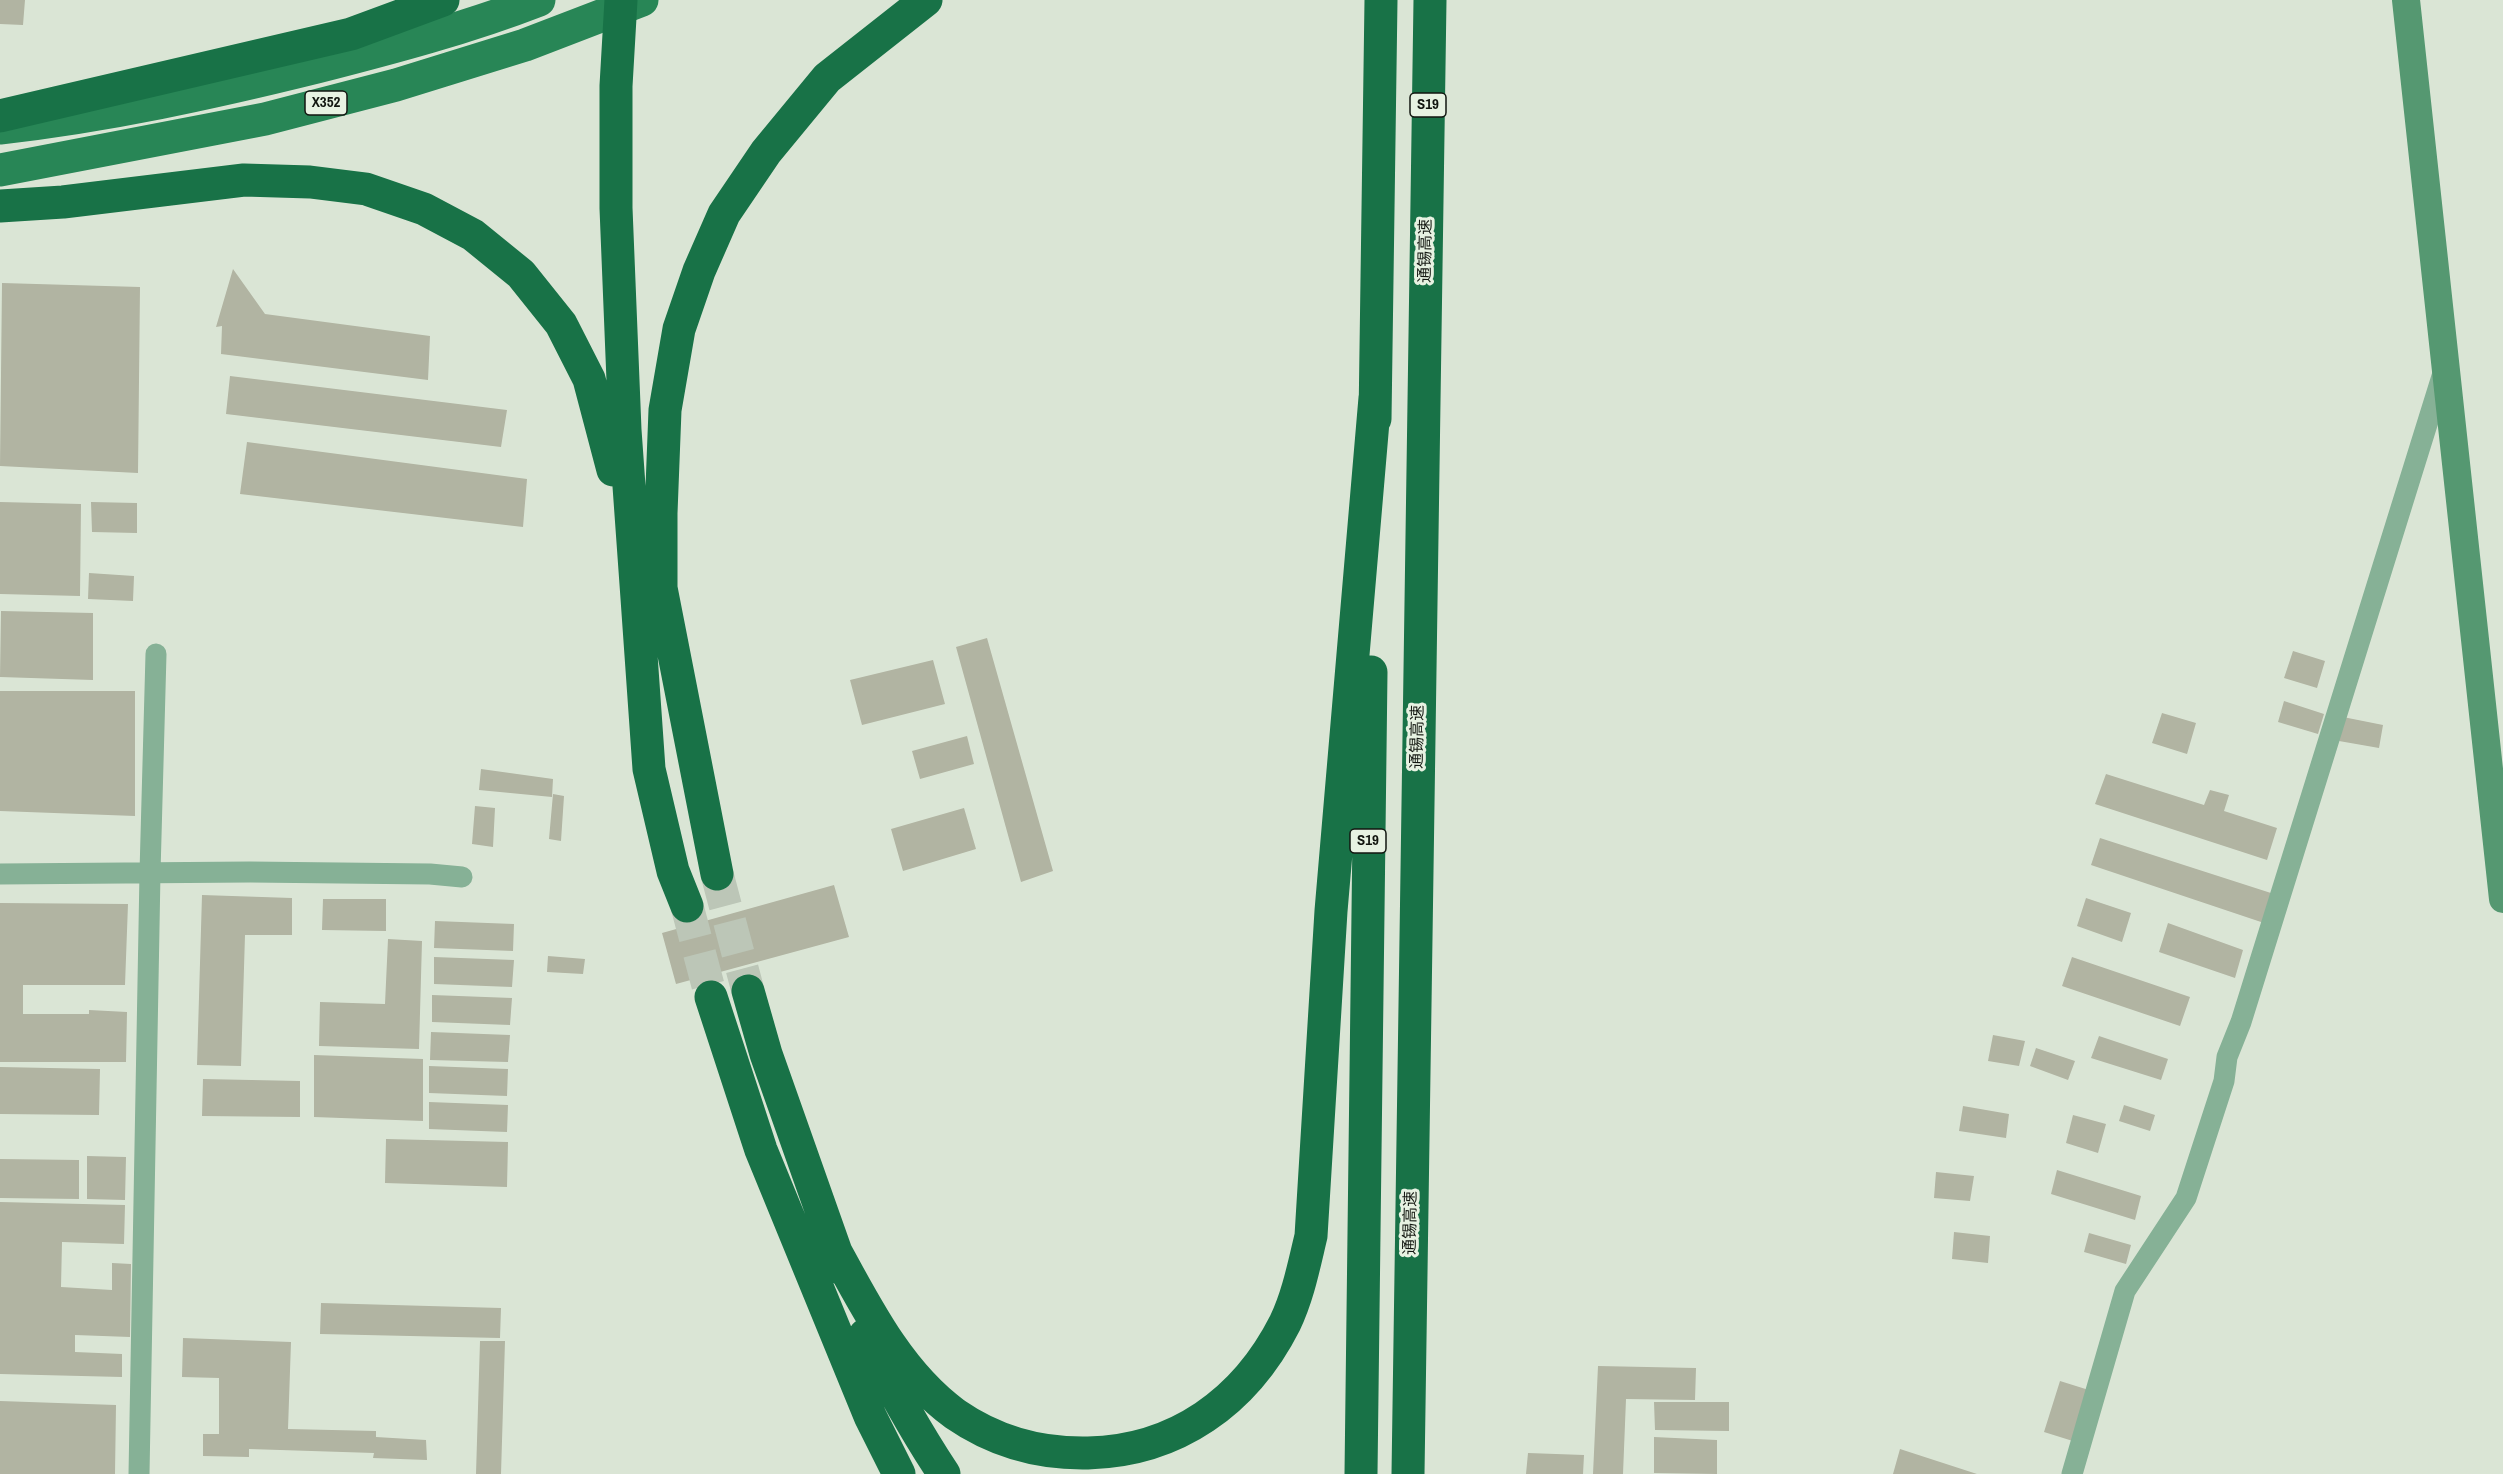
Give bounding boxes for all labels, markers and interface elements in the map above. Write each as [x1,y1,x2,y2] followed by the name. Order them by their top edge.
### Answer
[305,91,347,115] road number: X352
[1410,93,1446,117] road number: S19
[1416,219,1436,283] street label: 通锡高速
[1408,705,1428,769] street label: 通锡高速
[1350,829,1386,853] road number: S19
[1401,1191,1421,1255] street label: 通锡高速

